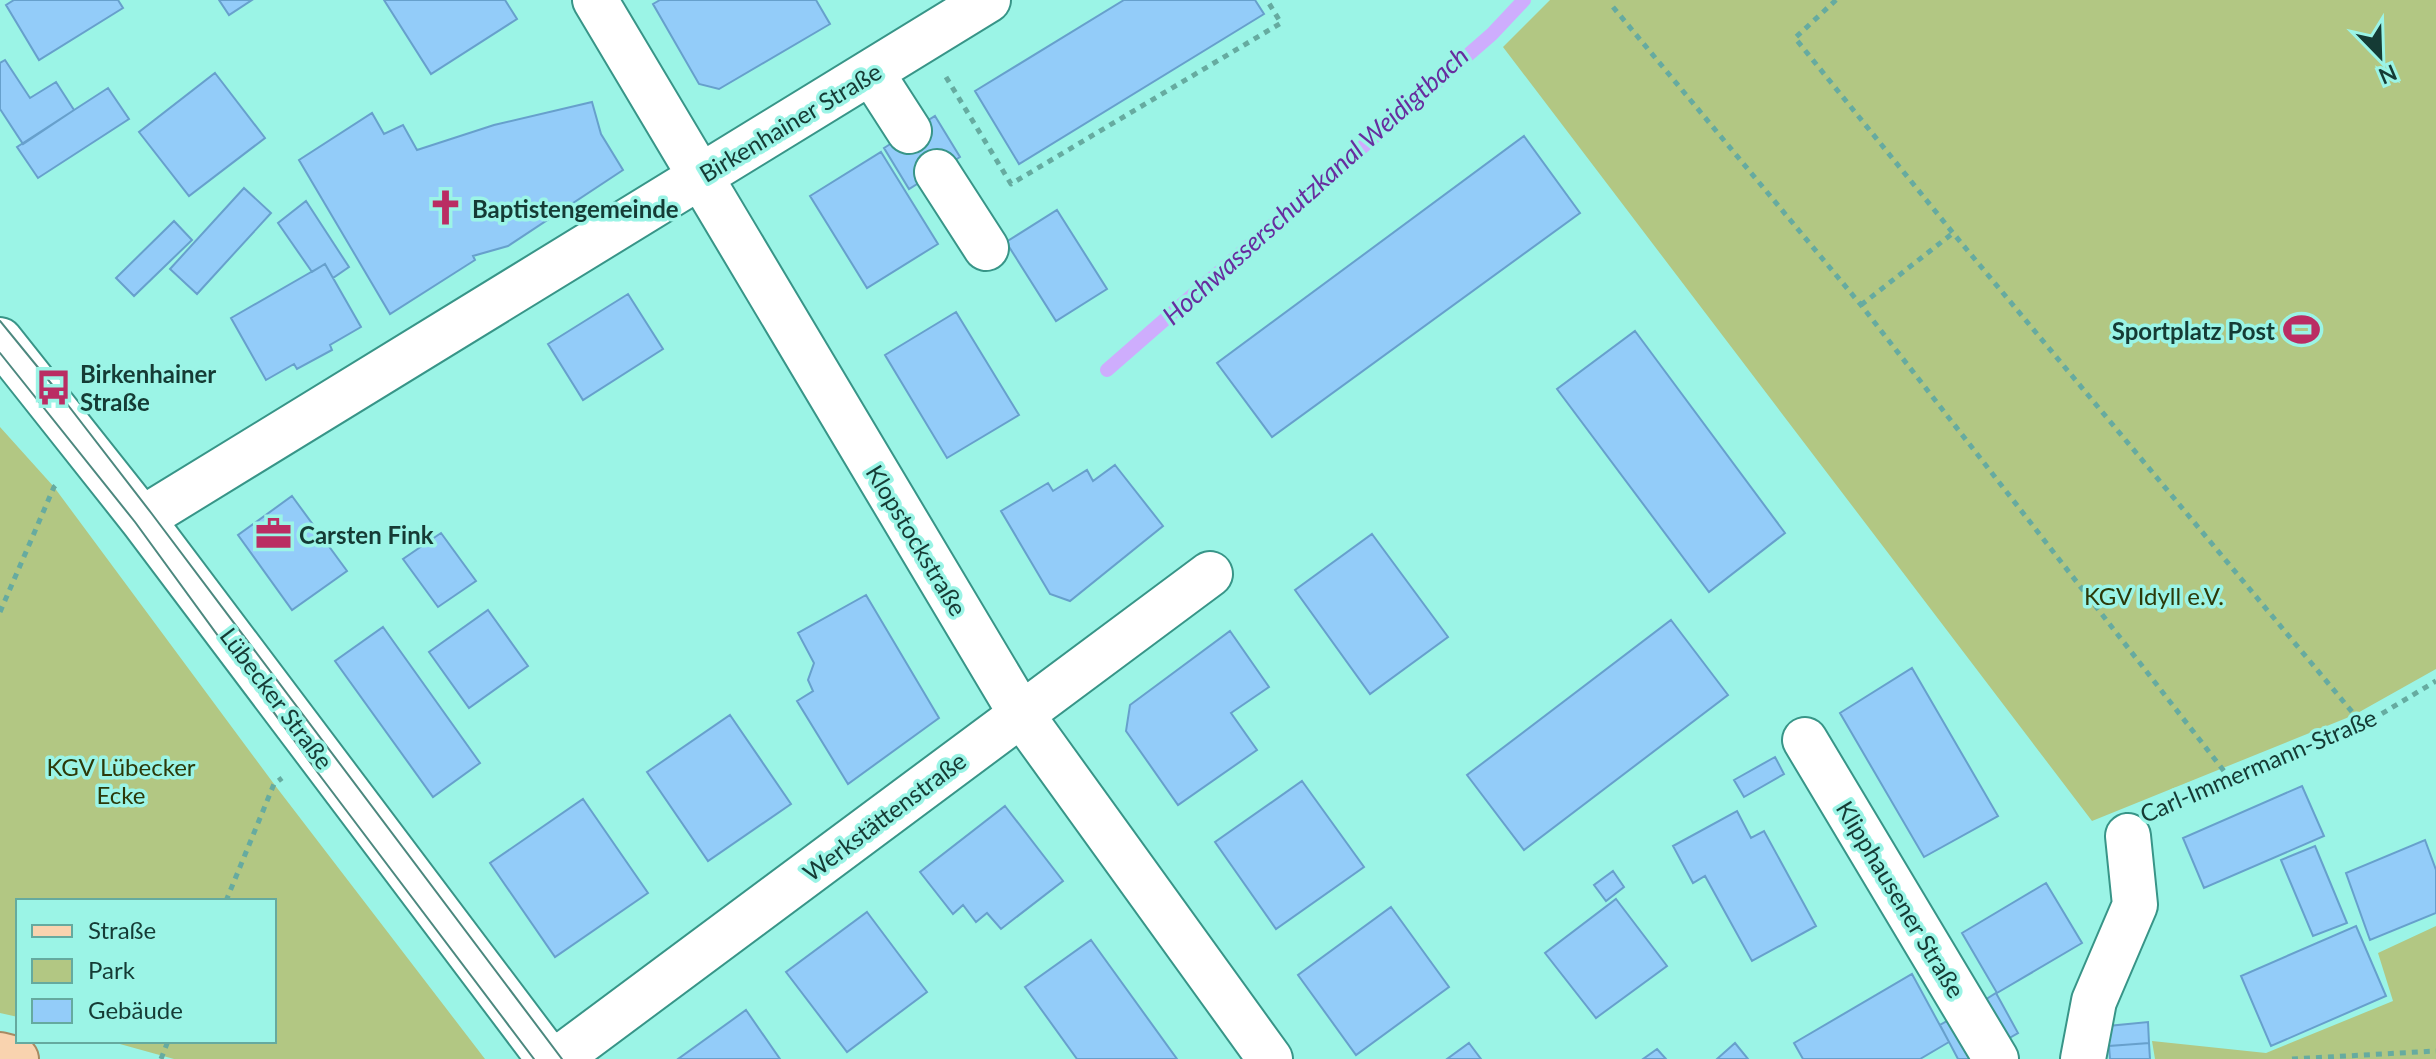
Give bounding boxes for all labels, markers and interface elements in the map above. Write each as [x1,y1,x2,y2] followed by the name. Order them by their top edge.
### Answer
[2340,16,2420,96] north arrow
[1155,39,1475,331] water label: Hochwasserschutzkanal Weidigtbach
[694,56,886,188] street label: Birkenhainer Straße
[2375,59,2401,91] text: N
[427,189,465,227] church icon: Baptistengemeinde
[472,194,679,223] place label: Baptistengemeinde
[2282,311,2320,349] sports icon: Sportplatz Post
[2112,316,2275,345] place label: Sportplatz Post
[80,359,216,416] place label: Birkenhainer Straße
[35,368,73,406] bus stop icon: Birkenhainer Straße
[861,459,973,621] street label: Klopstockstraße
[254,515,292,553] office icon: Carsten Fink
[299,520,434,549] place label: Carsten Fink
[2084,581,2224,610] park label: KGV Idyll e.V.
[214,622,340,774] street label: Lübecker Straße
[2135,702,2381,828] street label: Carl-Immermann-Straße
[797,745,971,887] street label: Werkstättenstraße
[46,752,196,809] park label: KGV Lübecker Ecke
[1831,795,1971,1003] street label: Klipphausener Straße
[16,899,276,1043] legend
[88,915,156,944] text: Straße
[88,955,136,984] text: Park
[88,995,183,1024] text: Gebäude

